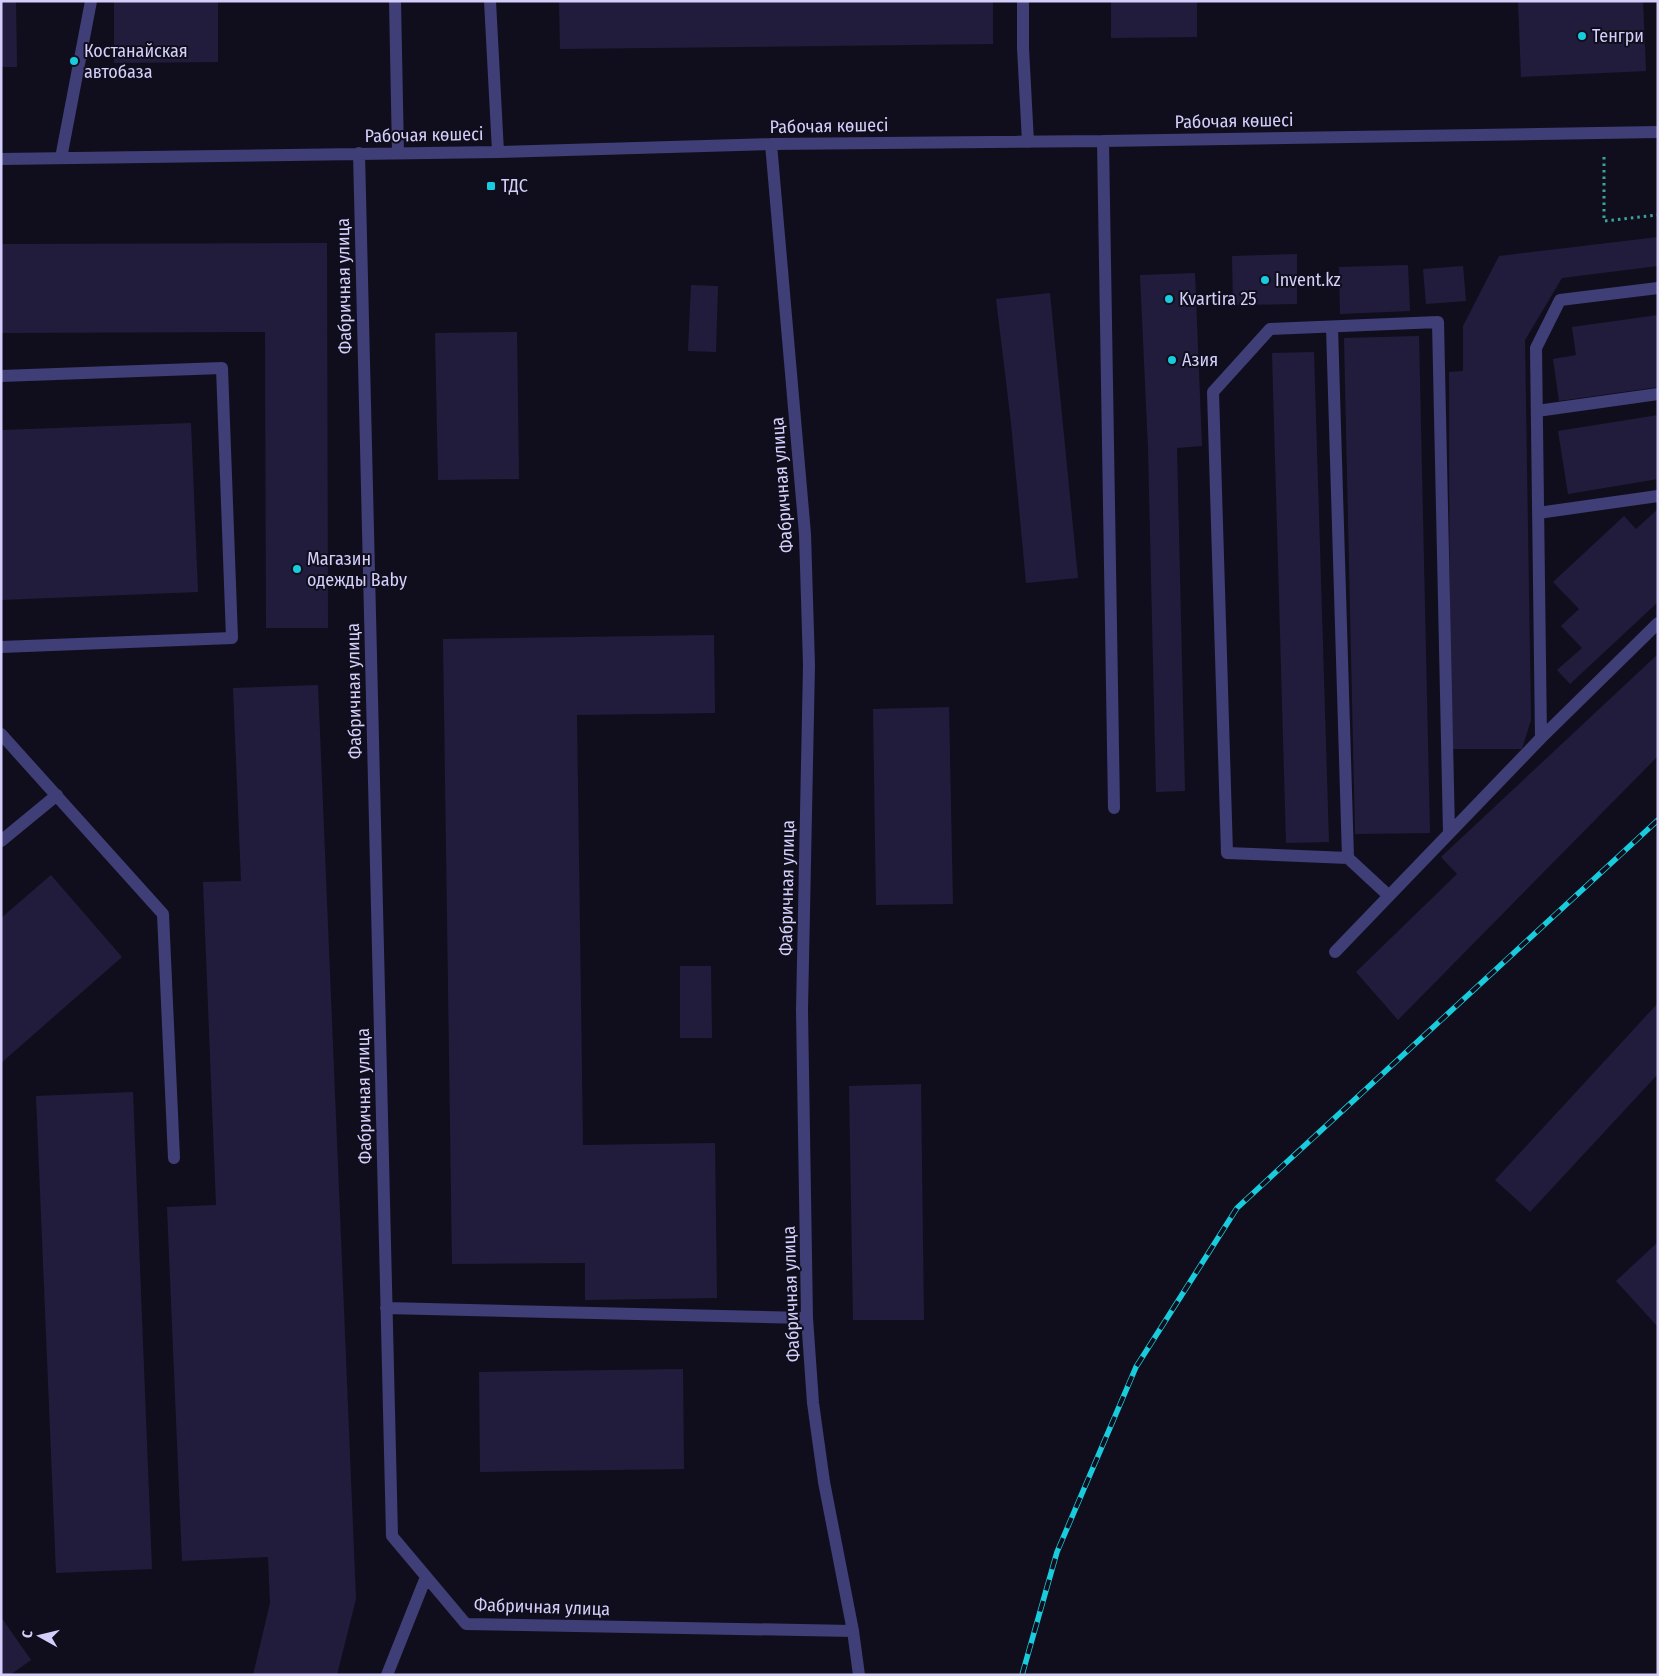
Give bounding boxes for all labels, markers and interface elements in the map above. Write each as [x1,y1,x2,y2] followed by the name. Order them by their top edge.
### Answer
[1592,25,1644,47] place label: Тенгри
[1576,30,1588,42] marker: Тенгри
[84,40,188,83] place label: Костанайская автобаза
[68,55,80,67] marker: Костанайская автобаза
[1174,109,1294,133] street label: Рабочая көшесі
[769,114,889,138] street label: Рабочая көшесі
[364,123,484,147] street label: Рабочая көшесі
[501,175,528,197] place label: ТДС
[485,180,497,192] marker: ТДС
[332,218,356,354] street label: Фабричная улица
[1275,269,1341,291] place label: Invent.kz
[1259,274,1271,286] marker: Invent.kz
[1179,288,1257,310] place label: Kvartira 25
[1163,293,1175,305] marker: Kvartira 25
[1182,349,1218,371] place label: Азия
[1166,354,1178,366] marker: Азия
[766,416,798,554] street label: Фабричная улица
[307,548,407,591] place label: Магазин одежды Baby
[291,563,303,575] marker: Магазин одежды Baby
[342,623,366,759] street label: Фабричная улица
[775,820,799,956] street label: Фабричная улица
[352,1028,376,1164] street label: Фабричная улица
[778,1225,804,1362] street label: Фабричная улица
[474,1594,611,1620] street label: Фабричная улица
[15,1611,65,1661] north arrow
[19,1629,37,1639] text: С

